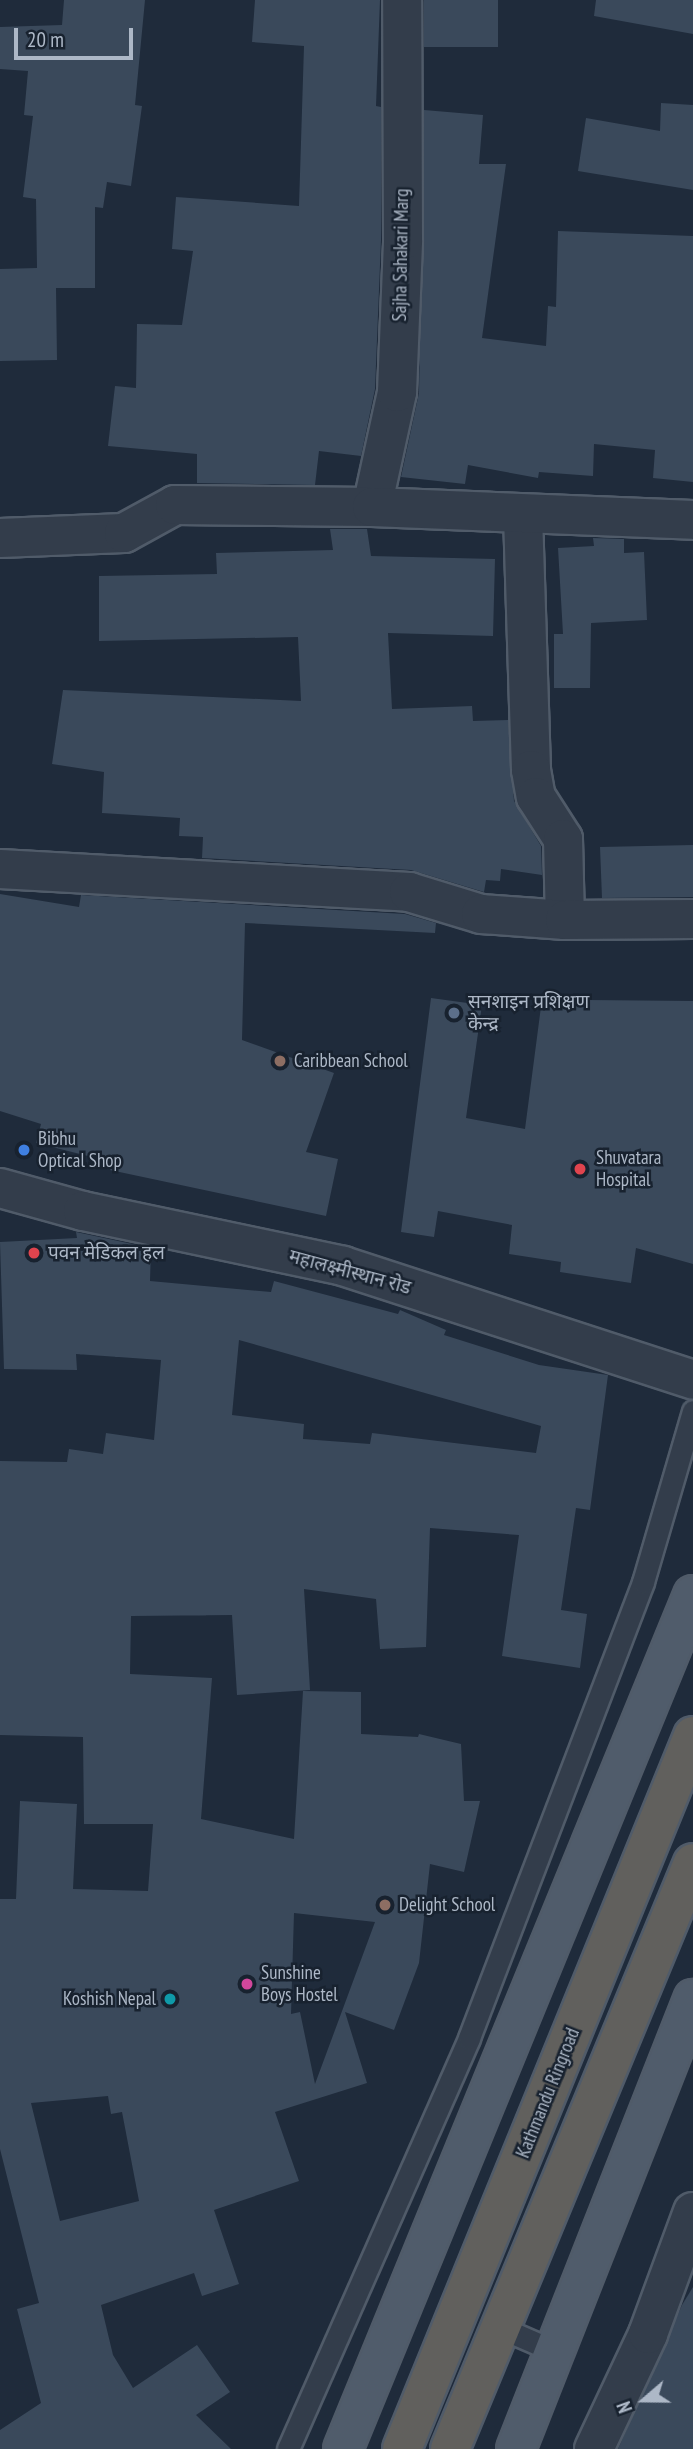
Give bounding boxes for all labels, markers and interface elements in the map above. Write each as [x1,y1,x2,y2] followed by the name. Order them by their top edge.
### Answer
[18,14,136,58] scale bar
[27,26,64,53] text: 20 m
[388,188,414,322] street label: Sajha Sahakari Marg
[468,991,589,1035] place label: सनशाइन प्रशिक्षण केन्द्र
[446,1005,462,1021] marker: सनशाइन प्रशिक्षण केन्द्र
[294,1050,408,1072] place label: Caribbean School
[272,1053,288,1069] marker: Caribbean School
[38,1128,122,1172] place label: Bibhu Optical Shop
[16,1142,32,1158] marker: Bibhu Optical Shop
[596,1147,661,1191] place label: Shuvatara Hospital
[570,1159,590,1179] marker: Shuvatara Hospital
[48,1242,165,1264] place label: पवन मेडिकल हल
[26,1245,42,1261] marker: पवन मेडिकल हल
[286,1245,414,1299] street label: महालक्ष्मीस्थान रोड
[399,1894,495,1916] place label: Delight School
[377,1897,393,1913] marker: Delight School
[261,1962,338,2006] place label: Sunshine Boys Hostel
[239,1976,255,1992] marker: Sunshine Boys Hostel
[63,1988,156,2010] place label: Koshish Nepal
[162,1991,178,2007] marker: Koshish Nepal
[512,2025,584,2161] street label: Kathmandu Ringroad
[609,2365,679,2435] north arrow
[611,2398,637,2416] text: N

